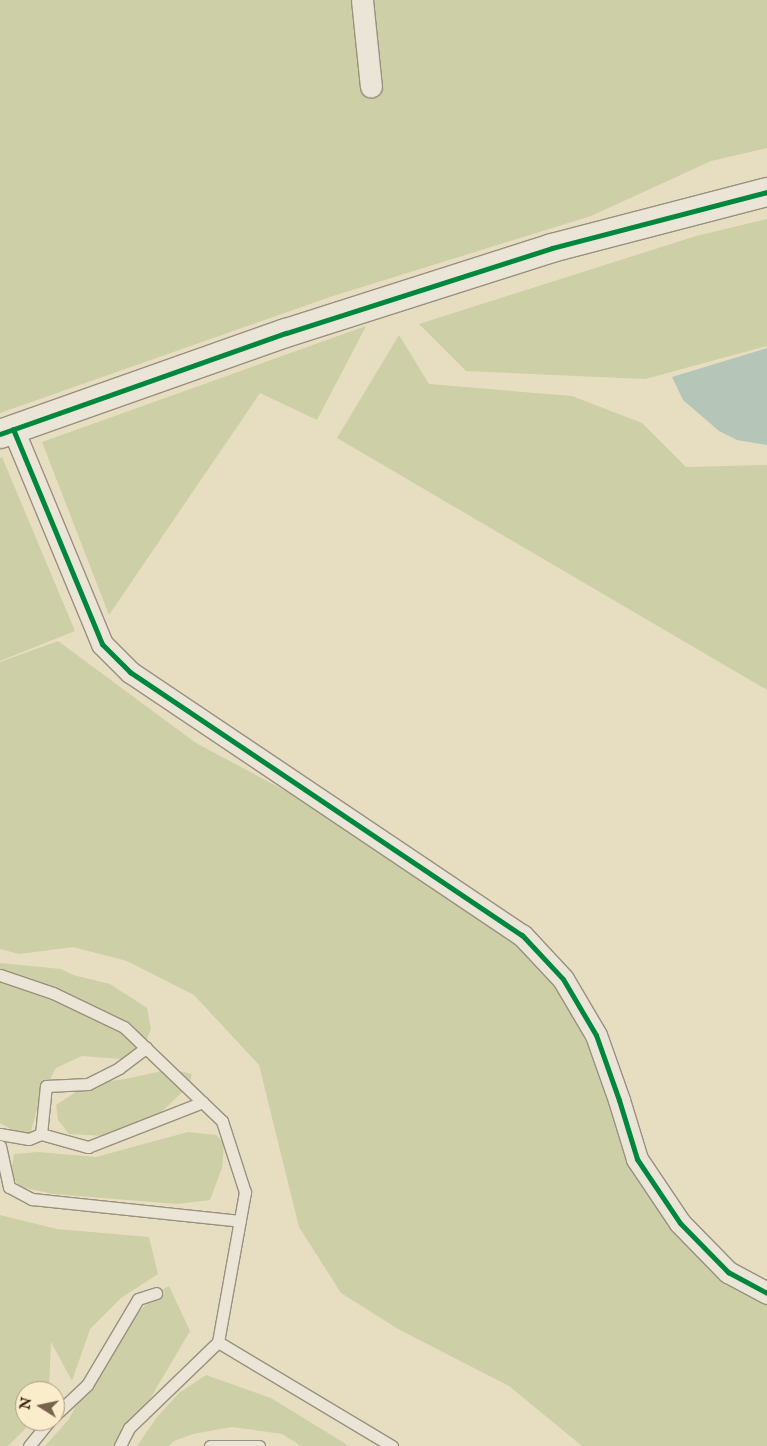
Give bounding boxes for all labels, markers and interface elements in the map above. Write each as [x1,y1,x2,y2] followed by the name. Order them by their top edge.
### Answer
[15,1381,65,1431] north arrow
[16,1396,36,1411] text: N

